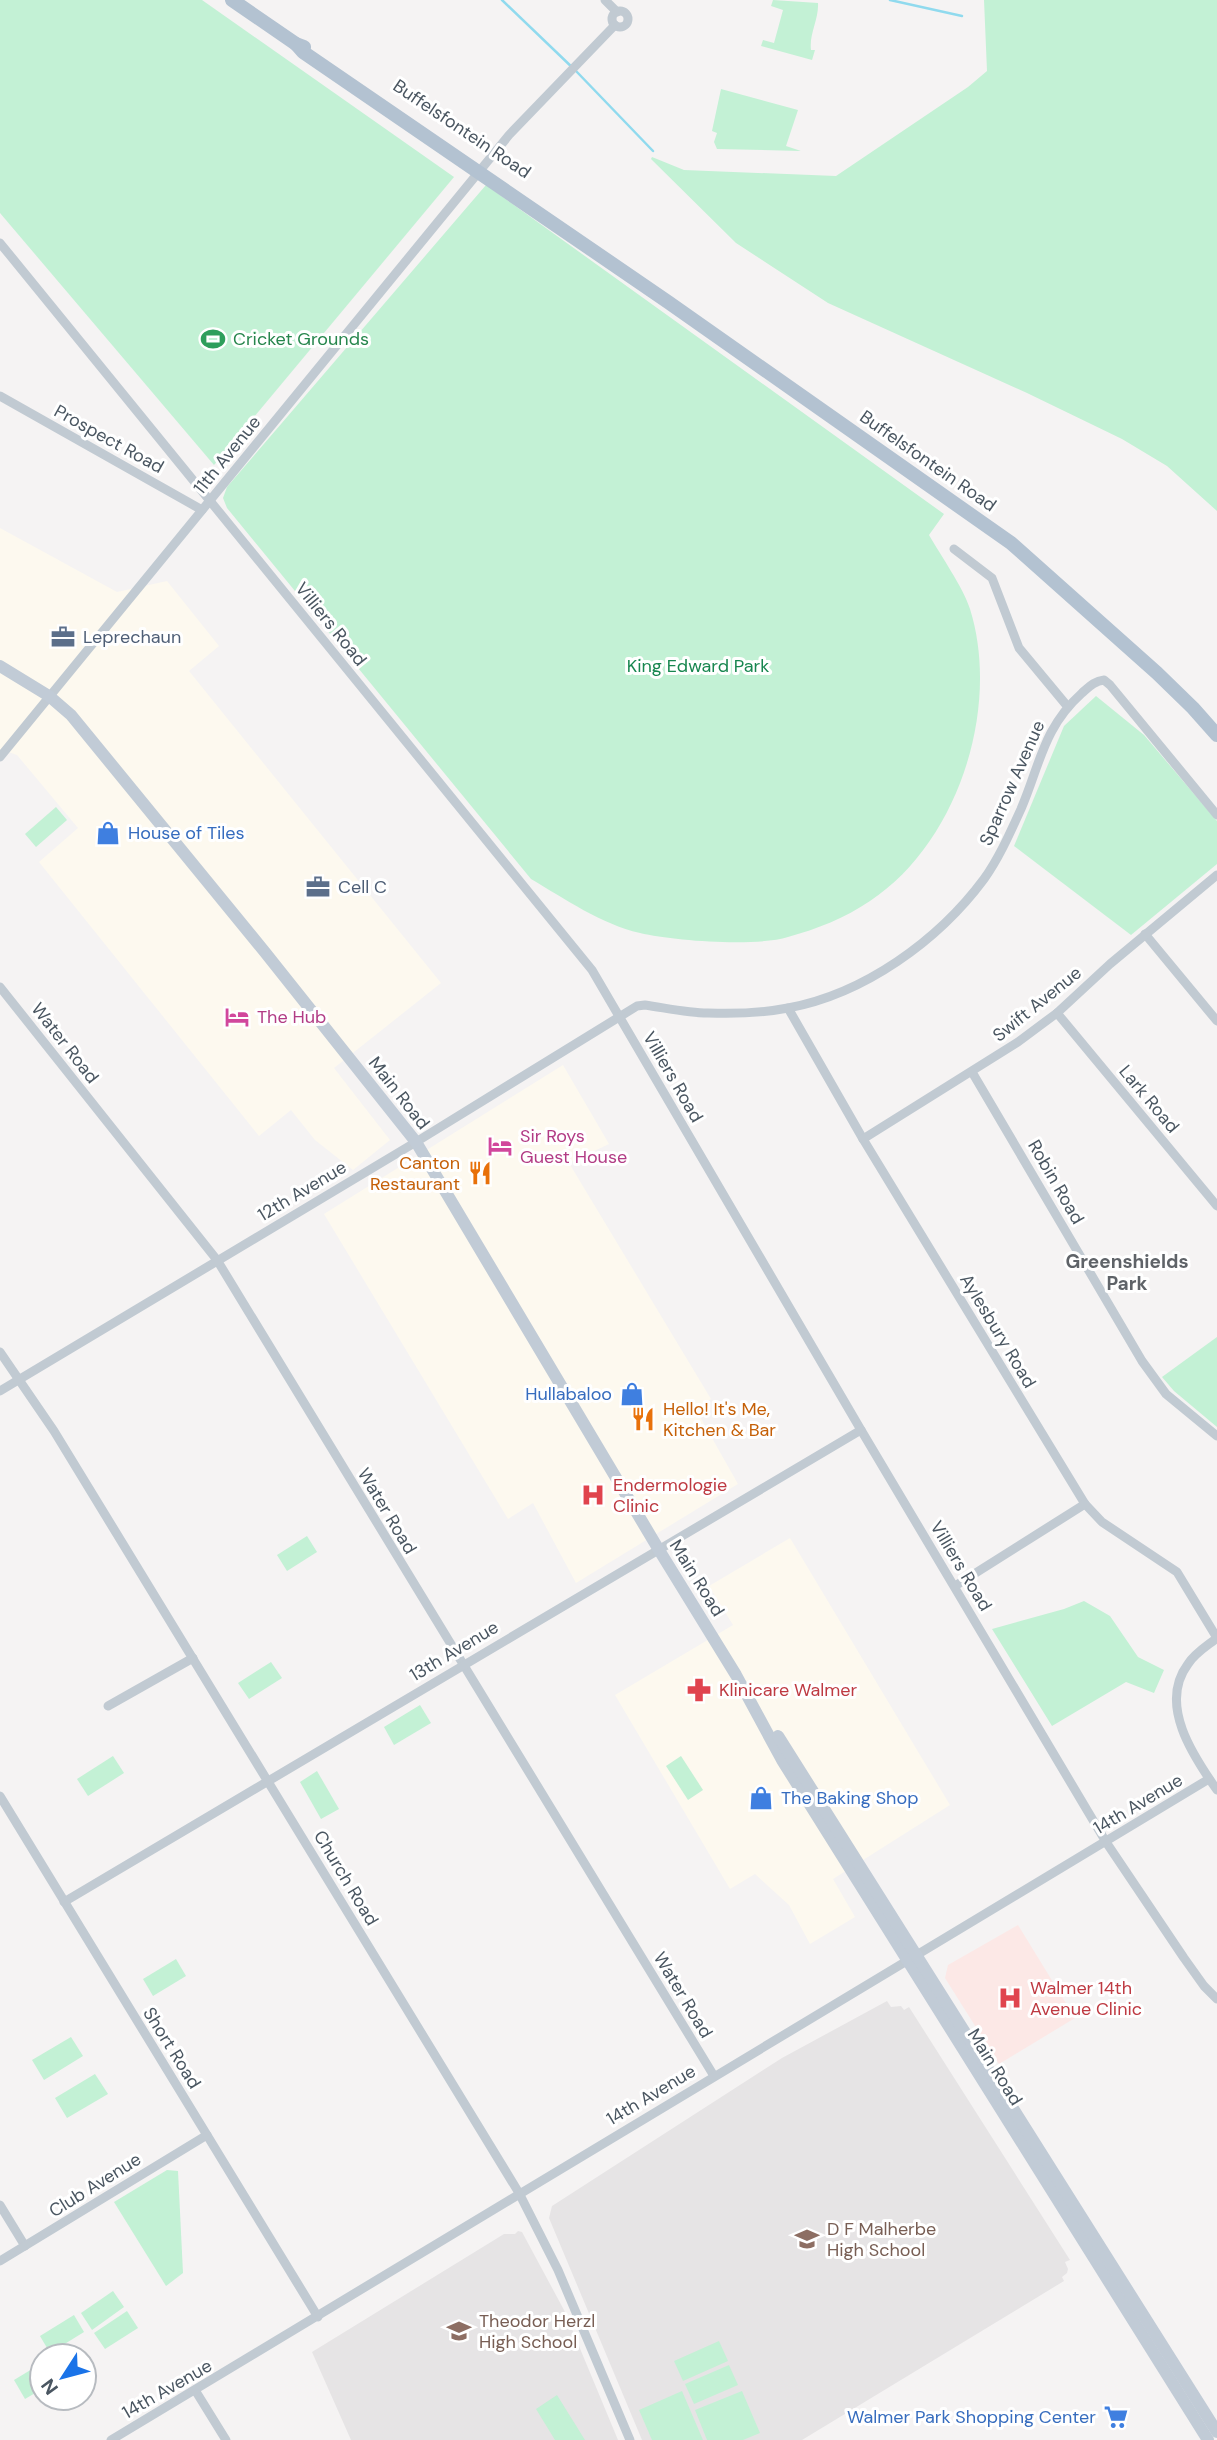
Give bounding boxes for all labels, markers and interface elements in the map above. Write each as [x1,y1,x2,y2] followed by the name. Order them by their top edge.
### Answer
[388,74,536,184] street label: Buffelsfontein Road
[199,325,227,353] sports icon: Cricket Grounds
[233,327,369,351] place label: Cricket Grounds
[50,399,168,479] street label: Prospect Road
[855,405,1001,517] street label: Buffelsfontein Road
[188,411,266,499] street label: 11th Avenue
[290,577,372,671] street label: Villiers Road
[49,623,77,651] office icon: Leprechaun
[83,625,181,649] place label: Leprechaun
[627,654,769,678] park label: King Edward Park
[974,717,1050,849] street label: Sparrow Avenue
[94,819,122,847] shop icon: House of Tiles
[128,821,245,845] place label: House of Tiles
[304,873,332,901] office icon: Cell C
[338,875,387,899] place label: Cell C
[988,961,1086,1047] street label: Swift Avenue
[26,998,104,1088] street label: Water Road
[223,1003,251,1031] hotel icon: The Hub
[257,1005,326,1029] place label: The Hub
[637,1027,709,1127] street label: Villiers Road
[363,1052,435,1134] street label: Main Road
[1114,1060,1184,1138] street label: Lark Road
[520,1124,627,1169] place label: Sir Roys Guest House
[486,1132,514,1160] hotel icon: Sir Roys Guest House
[1022,1136,1090,1228] street label: Robin Road
[370,1151,460,1196] place label: Canton Restaurant
[253,1155,351,1227] street label: 12th Avenue
[466,1159,494,1187] restaurant icon: Canton Restaurant
[1065,1249,1189,1296] district label: Greenshields Park
[954,1269,1042,1393] street label: Aylesbury Road
[618,1380,646,1408] shop icon: Hullabaloo
[525,1382,612,1406] place label: Hullabaloo
[663,1397,776,1442] place label: Hello! It's Me, Kitchen & Bar
[629,1405,657,1433] restaurant icon: Hello! It's Me, Kitchen & Bar
[352,1463,422,1559] street label: Water Road
[613,1473,727,1518] place label: Endermologie Clinic
[579,1481,607,1509] hospital icon: Endermologie Clinic
[925,1516,997,1616] street label: Villiers Road
[664,1535,730,1621] street label: Main Road
[405,1615,503,1687] street label: 13th Avenue
[685,1676,713,1704] pharmacy icon: Klinicare Walmer
[719,1678,858,1702] place label: Klinicare Walmer
[1089,1768,1187,1840] street label: 14th Avenue
[747,1784,775,1812] shop icon: The Baking Shop
[781,1786,918,1810] place label: The Baking Shop
[308,1826,384,1930] street label: Church Road
[648,1947,718,2043] street label: Water Road
[1030,1976,1142,2021] place label: Walmer 14th Avenue Clinic
[996,1984,1024,2012] hospital icon: Walmer 14th Avenue Clinic
[137,2003,207,2093] street label: Short Road
[962,2024,1028,2110] street label: Main Road
[602,2059,700,2131] street label: 14th Avenue
[44,2147,146,2223] street label: Club Avenue
[827,2217,936,2262] place label: D F Malherbe High School
[793,2225,821,2253] school or university icon: D F Malherbe High School
[479,2309,595,2354] place label: Theodor Herzl High School
[445,2317,473,2345] school or university icon: Theodor Herzl High School
[28,2342,98,2412] north arrow
[118,2354,216,2424] street label: 14th Avenue
[35,2374,64,2400] text: N
[1102,2403,1130,2431] supermarket icon: Walmer Park Shopping Center
[847,2405,1096,2429] place label: Walmer Park Shopping Center

